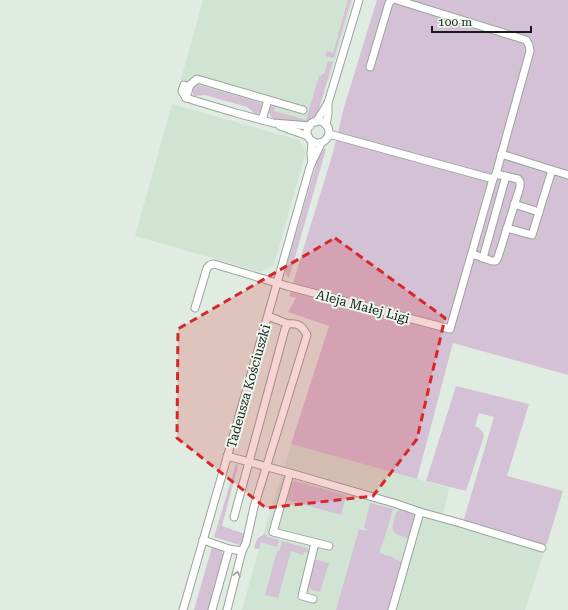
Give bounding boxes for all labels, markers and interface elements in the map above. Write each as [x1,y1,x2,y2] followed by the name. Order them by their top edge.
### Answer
[432,8,531,34] scale bar
[438,15,472,29] text: 100 m
[315,287,411,326] street label: Aleja Małej Ligi
[224,322,273,450] street label: Tadeusza Kościuszki
[232,571,240,578] one-way arrow

